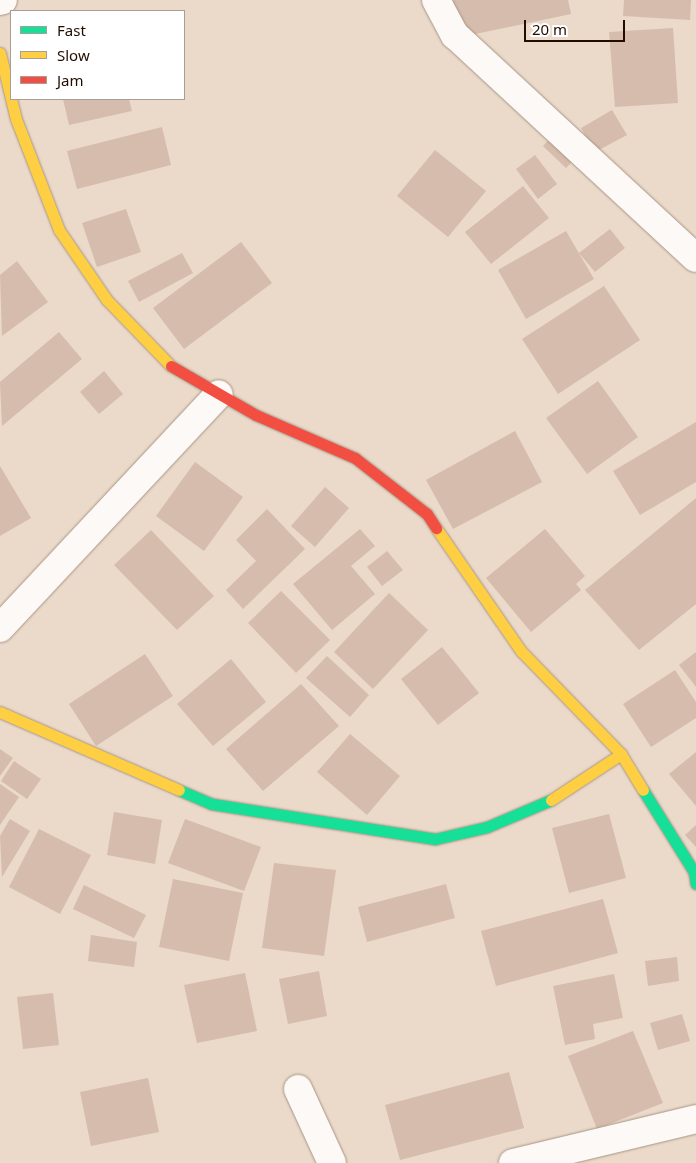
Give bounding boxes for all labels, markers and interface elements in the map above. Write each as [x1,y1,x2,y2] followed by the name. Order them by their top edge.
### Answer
[10,10,185,100] legend
[526,10,627,42] scale bar
[532,19,567,39] text: 20 m
[57,20,86,40] text: Fast
[57,45,90,65] text: Slow
[57,70,84,90] text: Jam

